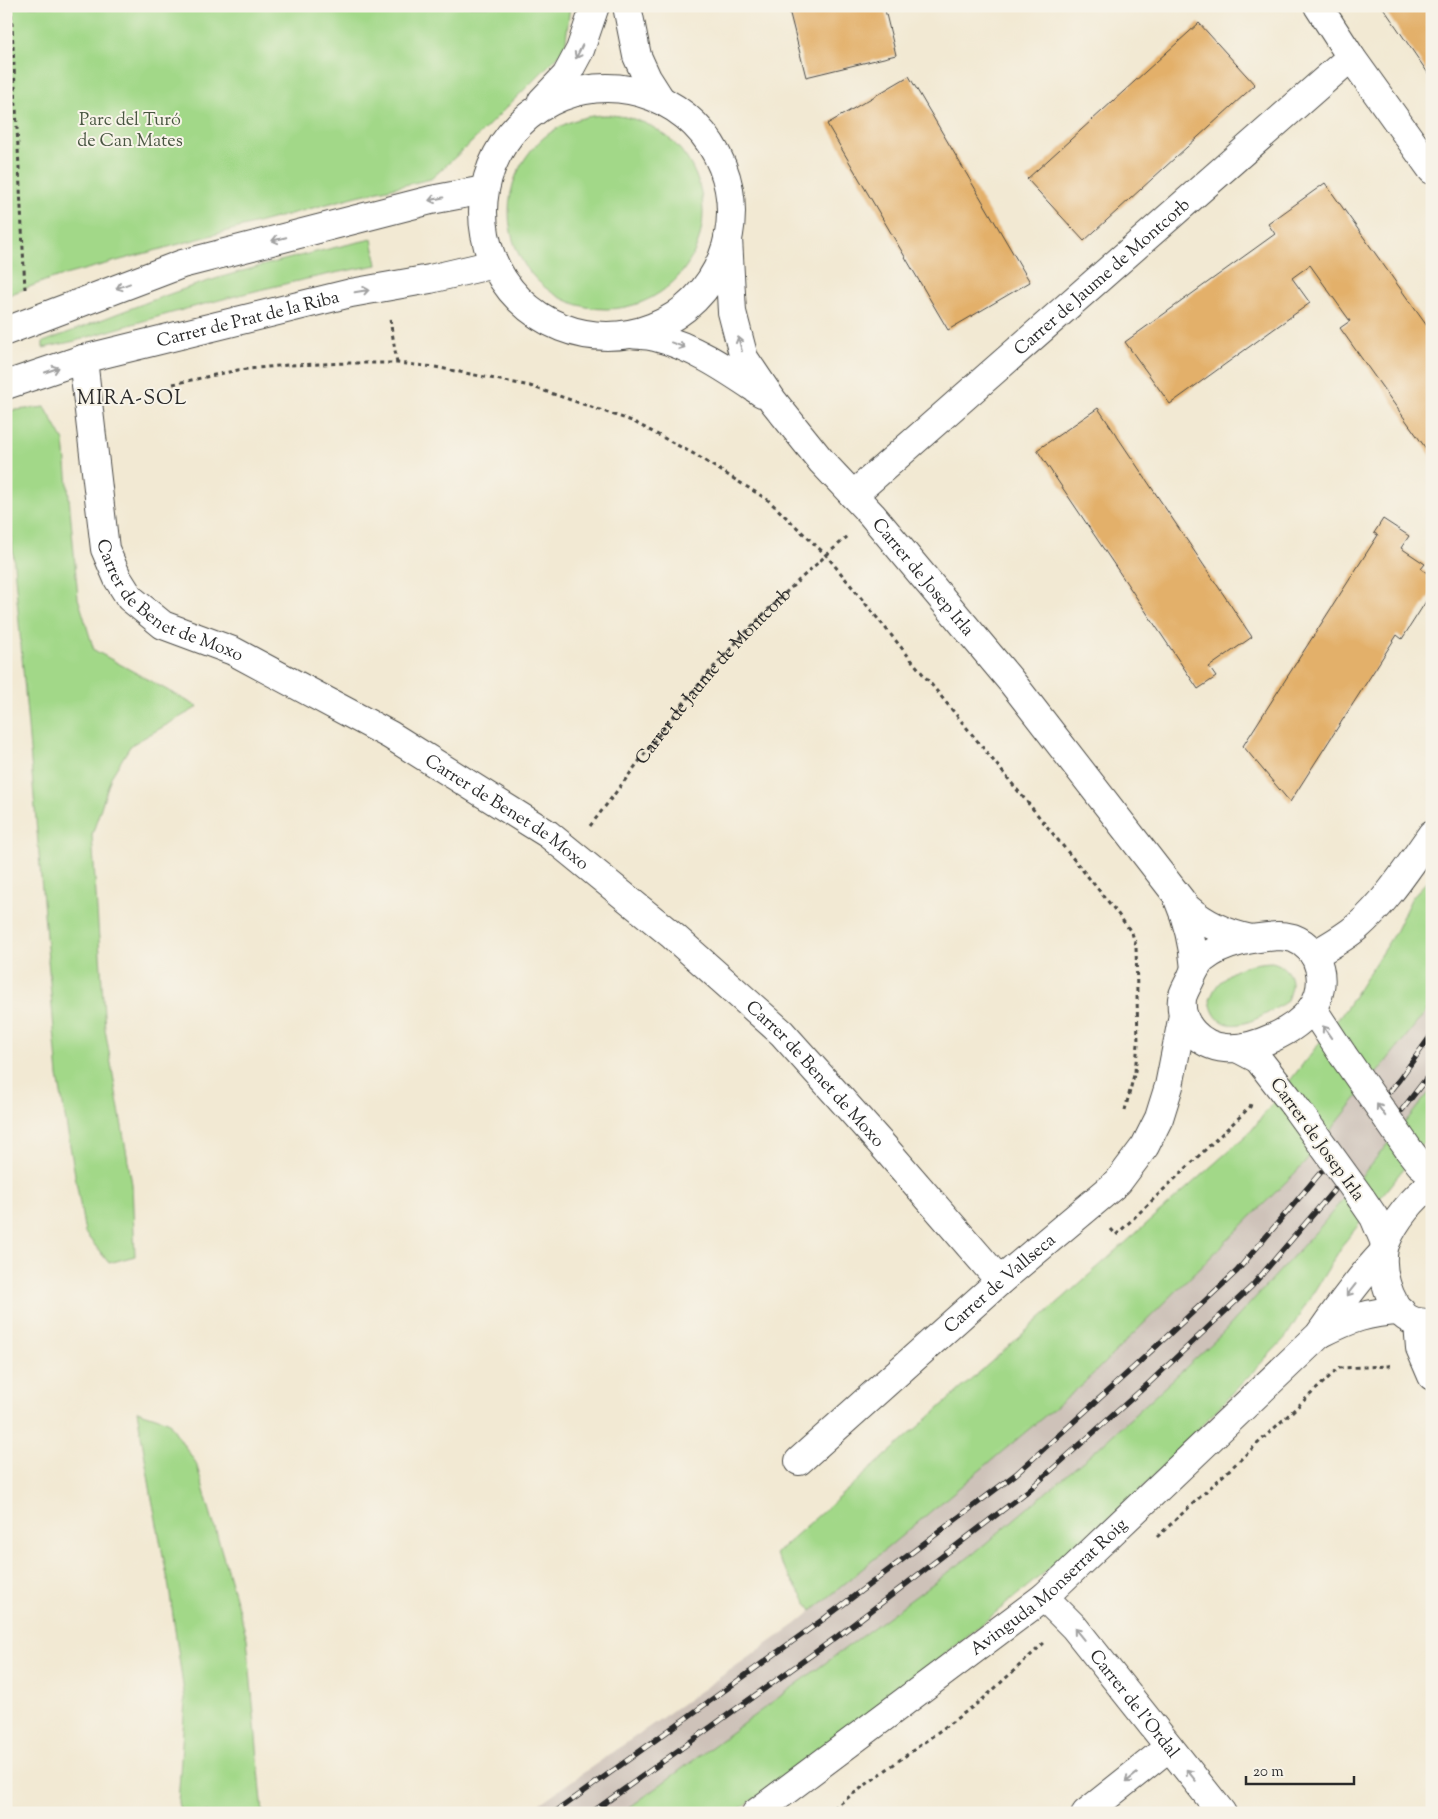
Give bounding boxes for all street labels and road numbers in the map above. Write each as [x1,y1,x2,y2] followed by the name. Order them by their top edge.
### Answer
[1009,193,1197,363] street label: Carrer de Jaume de Montcorb
[154,285,342,355] street label: Carrer de Prat de la Riba
[865,513,979,643] street label: Carrer de Josep Irla
[89,538,248,669] street label: Carrer de Benet de Moxo
[630,583,798,771] street label: Carrer de Jaume de Montcorb
[419,749,594,878] street label: Carrer de Benet de Moxo
[739,995,890,1154] street label: Carrer de Benet de Moxo
[1263,1073,1370,1207] street label: Carrer de Josep Irla
[939,1228,1062,1340] street label: Carrer de Vallseca
[965,1513,1134,1663] street label: Avinguda Monserrat Roig
[1082,1645,1185,1764] street label: Carrer de l'Ordal

